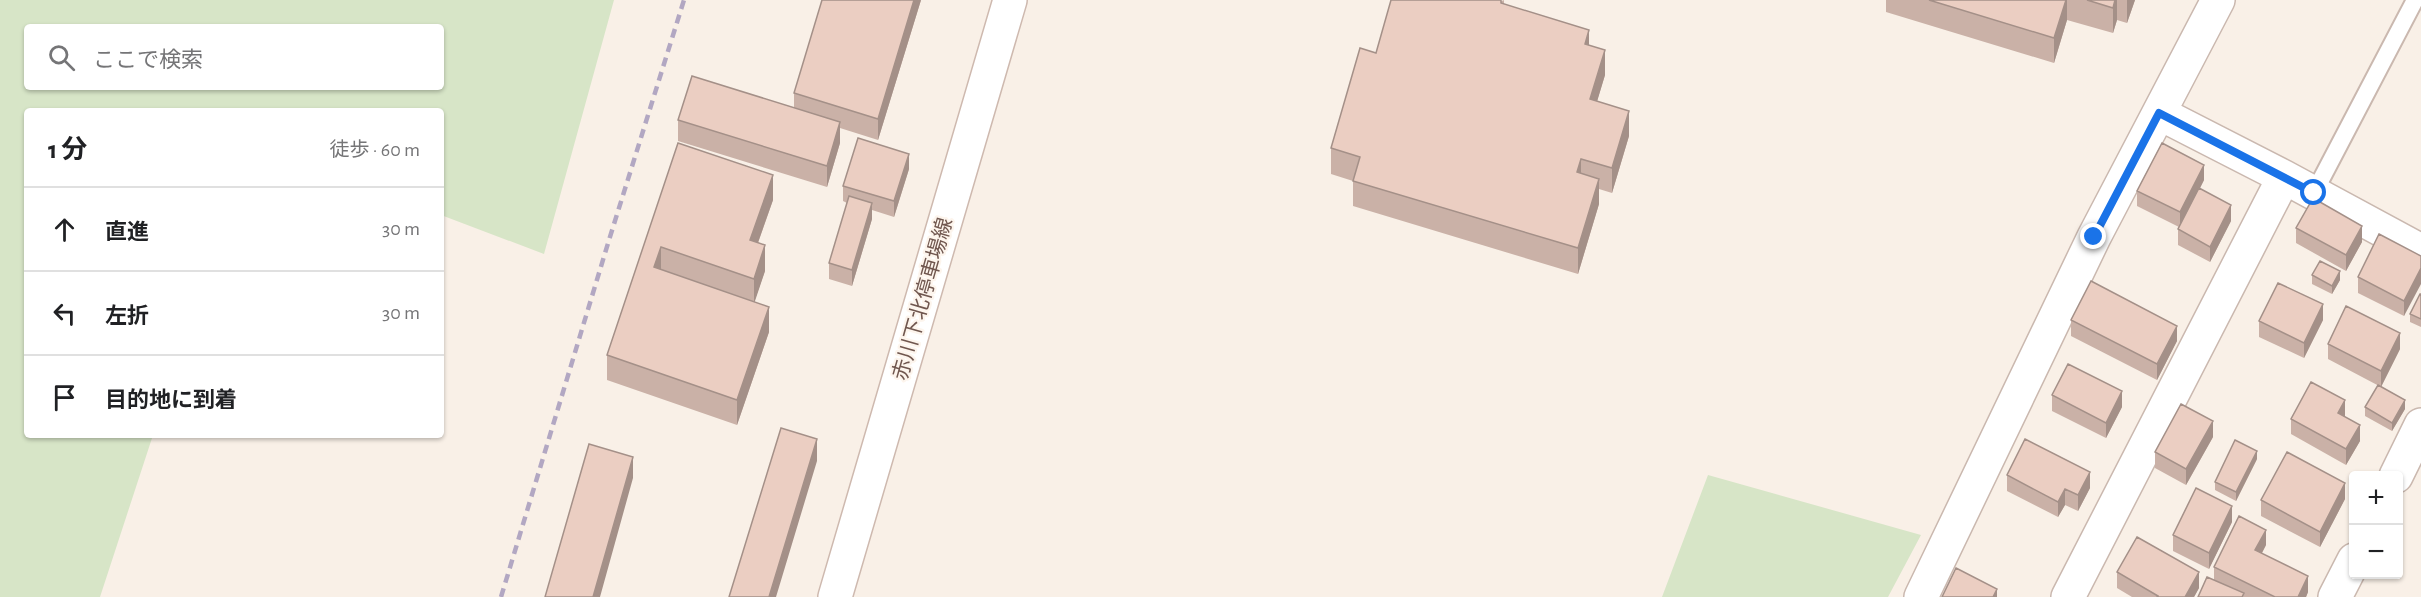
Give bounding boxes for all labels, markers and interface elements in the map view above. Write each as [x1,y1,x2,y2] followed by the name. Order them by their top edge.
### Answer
[24,24,444,90] search box
[45,41,78,74] icon: search
[93,49,203,71] text: ここで検索
[48,137,87,163] text: 1 分
[330,140,420,160] text: 徒歩 · 60 m
[2300,179,2326,205] route start
[48,213,81,246] icon: ahead
[889,215,956,383] street label: 赤川下北停車場線
[382,219,420,239] text: 30 m
[105,221,149,243] text: 直進
[2080,223,2106,249] route end
[48,297,81,330] icon: left
[382,303,420,323] text: 30 m
[105,305,149,327] text: 左折
[48,381,81,414] icon: arrive
[105,389,237,411] text: 目的地に到着
[2349,471,2403,579] map controls
[2349,471,2403,525] button: +
[2349,525,2403,579] button: −

